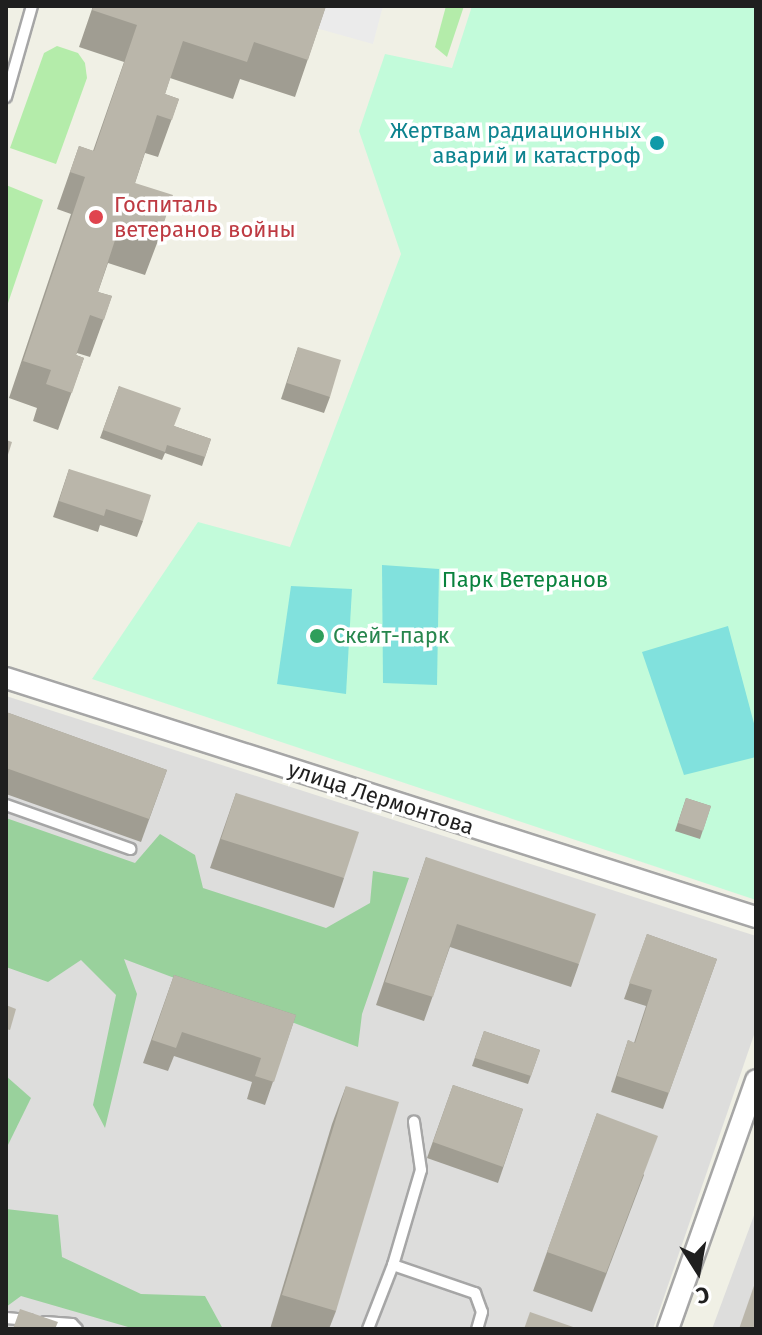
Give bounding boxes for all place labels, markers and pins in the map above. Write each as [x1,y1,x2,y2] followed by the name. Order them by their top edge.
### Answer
[390,117,641,168] place label: Жертвам радиационных аварий и катастроф
[648,134,666,152] marker: Жертвам радиационных аварий и катастроф
[114,191,296,242] place label: Госпиталь ветеранов войны
[85,206,107,228] marker: Госпиталь ветеранов войны
[333,623,449,649] place label: Скейт-парк
[308,627,326,645] marker: Скейт-парк

